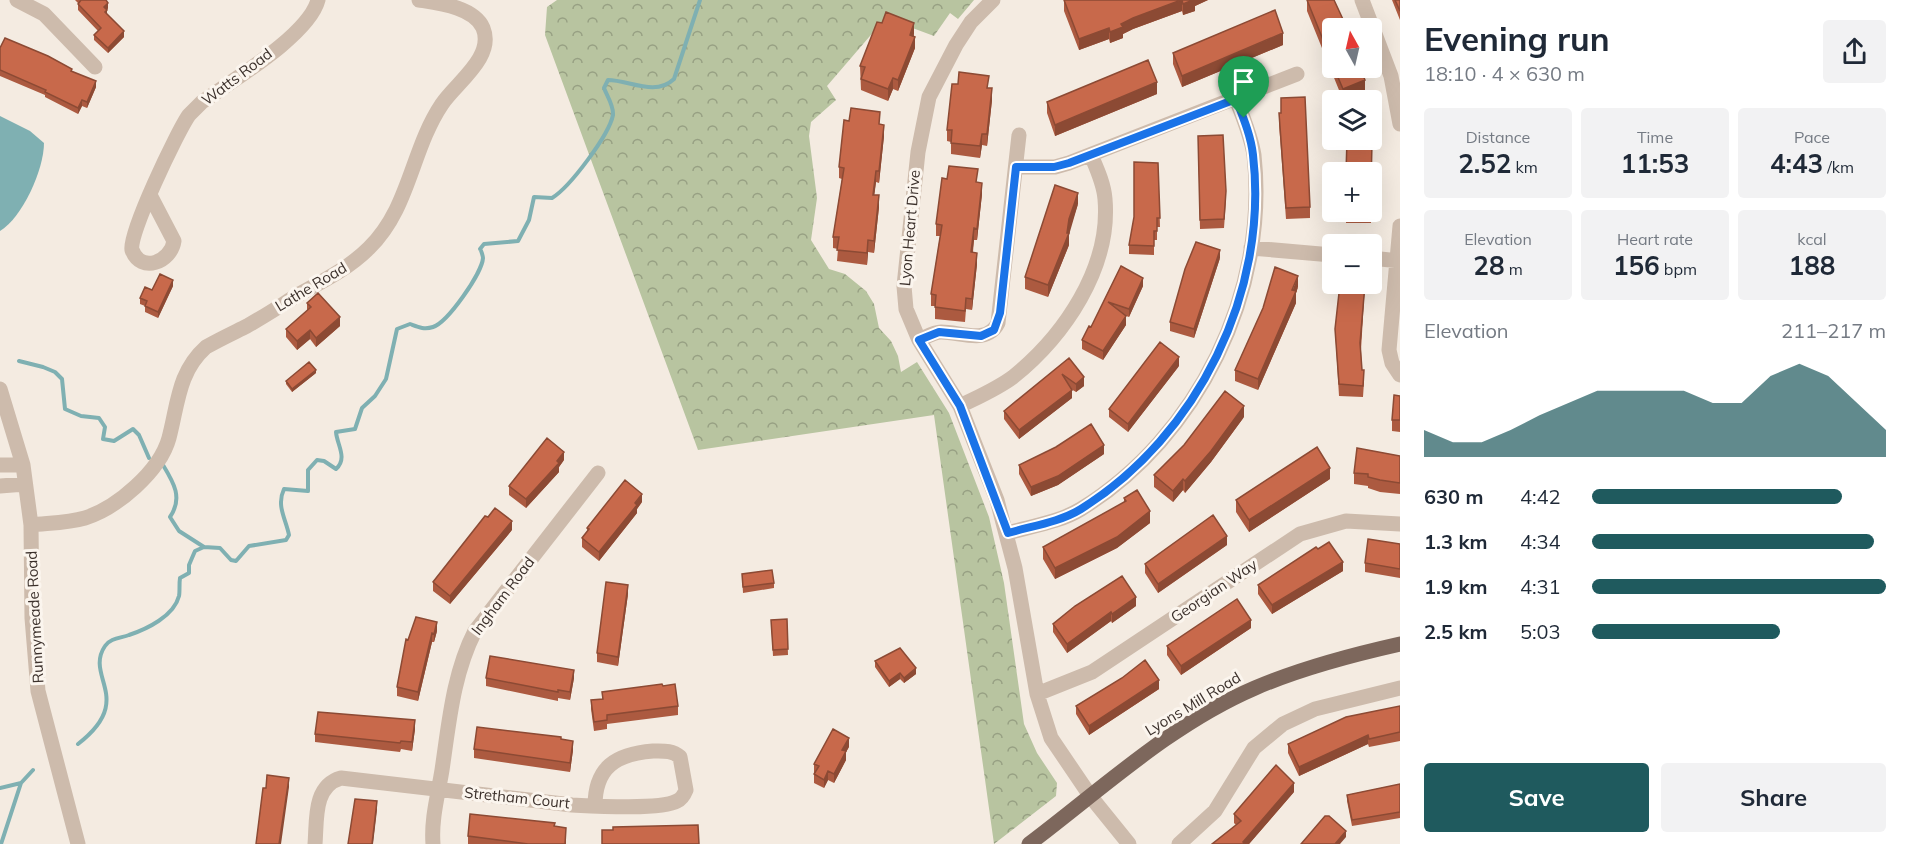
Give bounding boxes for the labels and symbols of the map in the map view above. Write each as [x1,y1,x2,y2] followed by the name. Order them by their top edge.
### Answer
[1322,18,1382,78] north arrow
[198,44,276,109] street label: Watts Road
[1218,56,1269,118] pin
[895,169,924,287] street label: Lyon Heart Drive
[272,258,350,315] street label: Lathe Road
[22,550,47,684] street label: Runnymeade Road
[467,553,538,639] street label: Ingham Road
[1167,555,1261,626] street label: Georgian Way
[1141,668,1244,740] street label: Lyons Mill Road
[463,783,571,813] street label: Stretham Court

